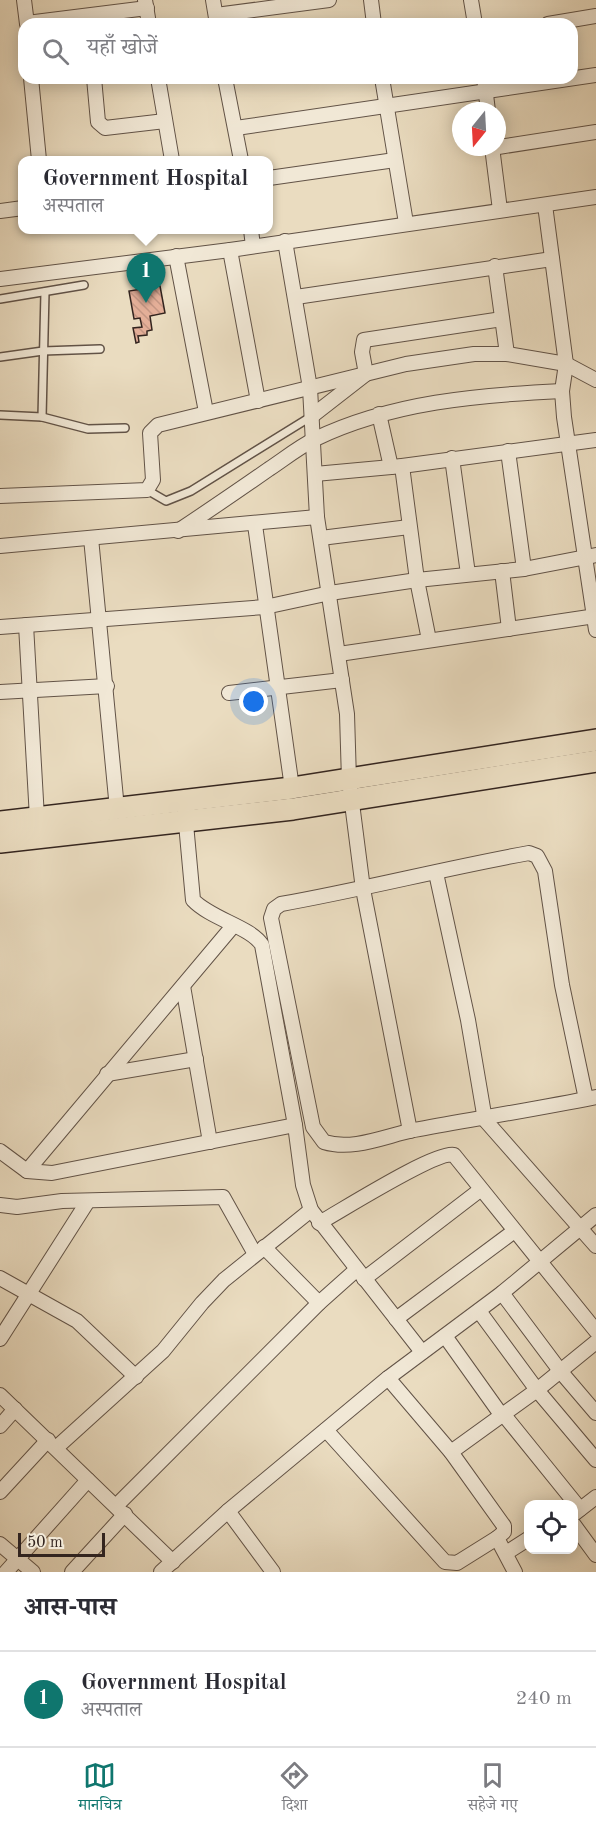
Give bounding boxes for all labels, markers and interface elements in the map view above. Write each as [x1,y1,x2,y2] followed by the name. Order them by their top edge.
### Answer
[18,18,578,84] search box
[39,35,72,68] icon: search
[87,37,158,59] text: यहाँ खोजें
[452,102,506,156] north arrow
[18,156,273,234] popup
[43,168,248,190] text: Government Hospital
[43,197,104,217] text: अस्पताल
[126,254,166,303] pin: 1
[239,687,268,716] your location
[524,1500,578,1554] map controls
[524,1500,578,1554] button: locate
[18,1530,105,1558] scale bar
[27,1535,63,1551] text: 50 m
[24,1595,116,1621] text: आस-पास
[81,1672,287,1694] text: Government Hospital
[38,1689,49,1709] text: 1
[516,1689,572,1709] text: 240 m
[81,1701,142,1721] text: अस्पताल
[78,1759,122,1820] tab: मानचित्र
[278,1759,311,1820] tab: दिशा
[468,1759,518,1820] tab: सहेजे गए

